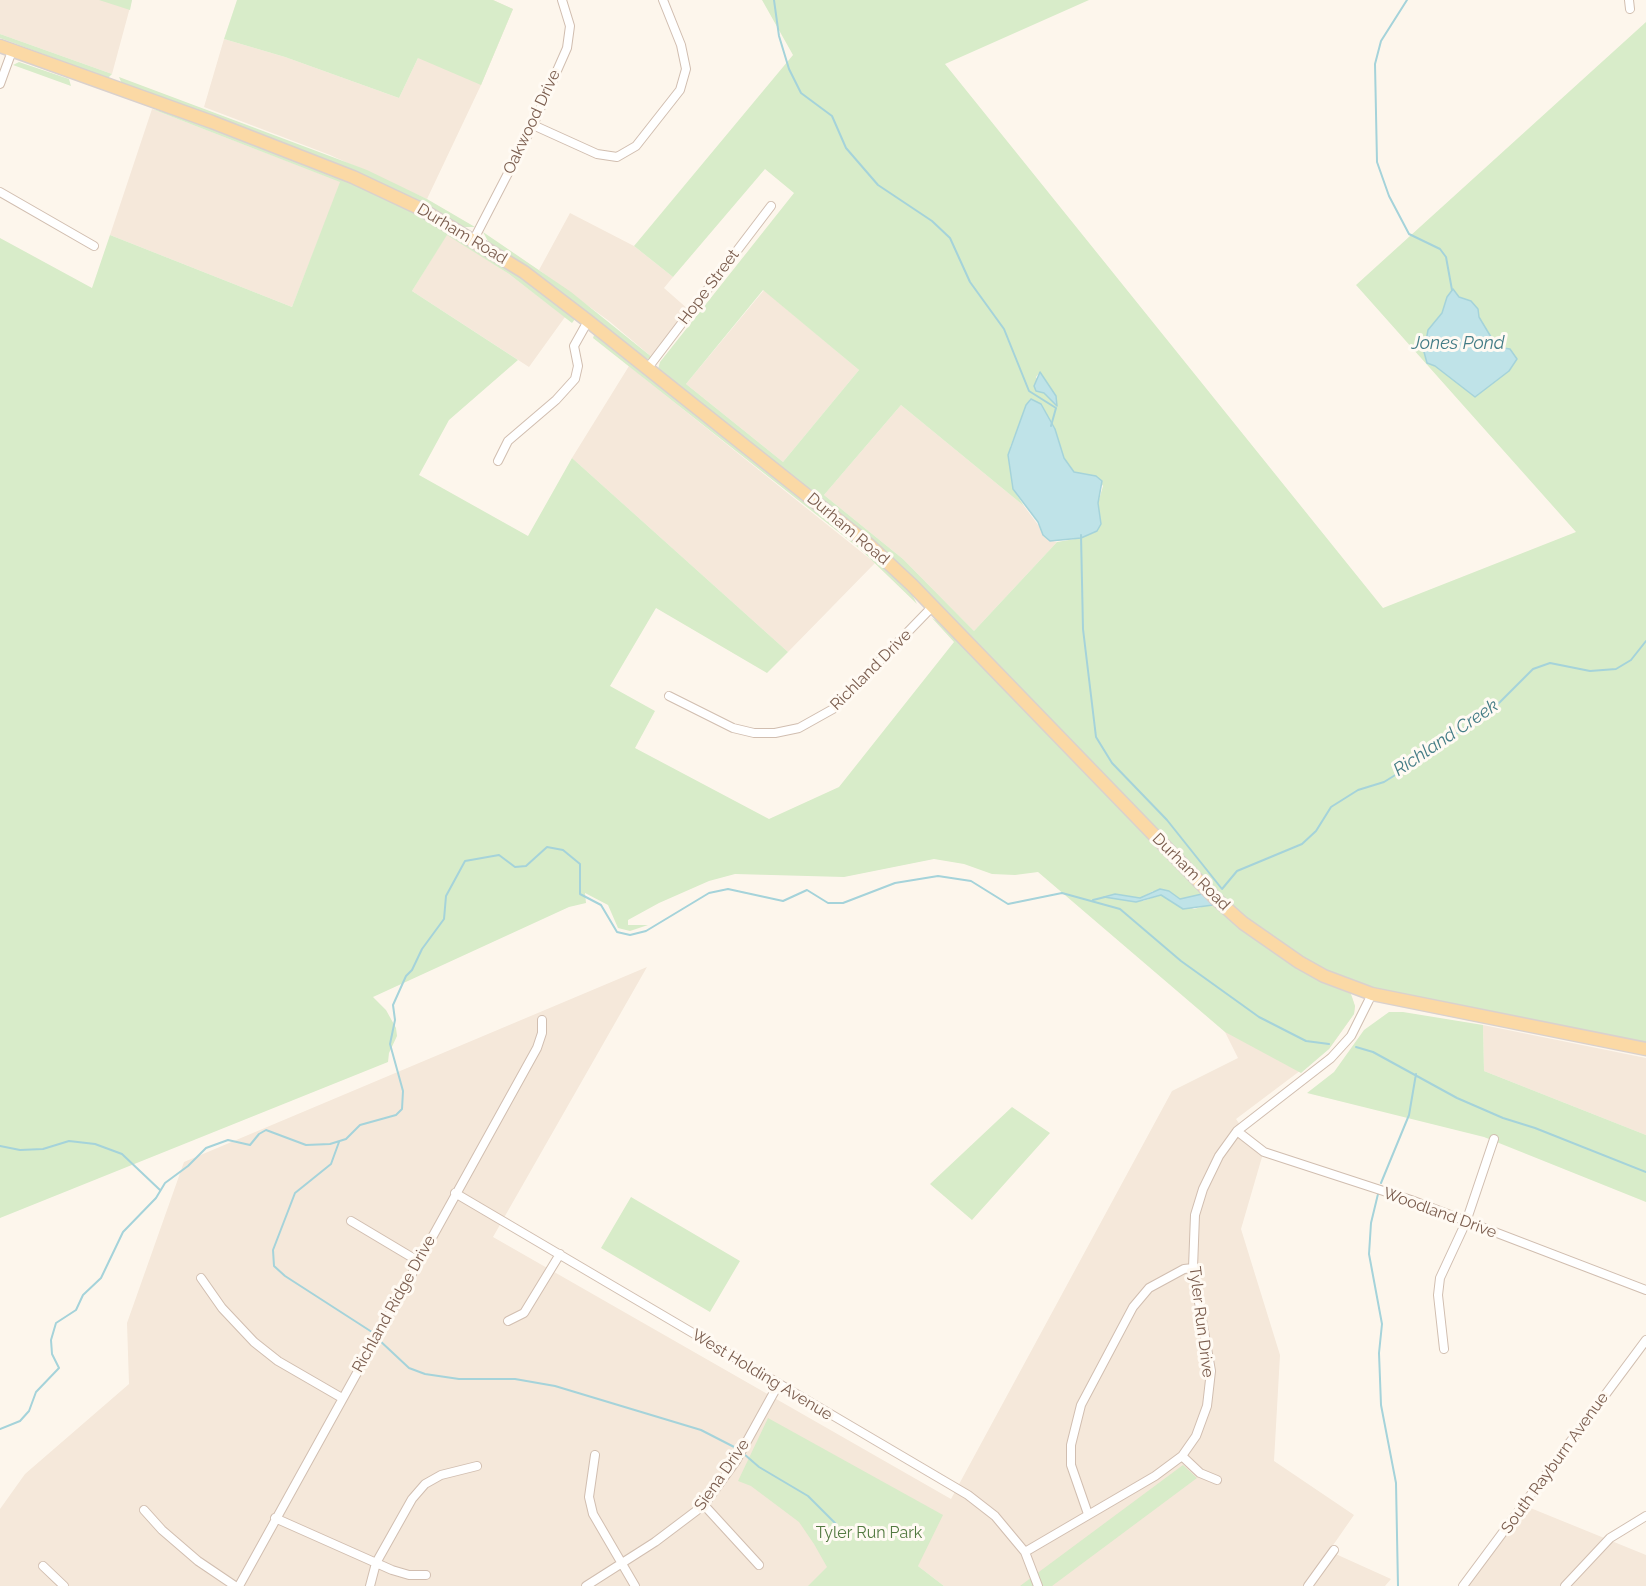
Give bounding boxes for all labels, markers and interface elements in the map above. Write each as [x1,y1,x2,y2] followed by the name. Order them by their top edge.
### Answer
[499,67,565,177] street label: Oakwood Drive
[413,200,511,268] street label: Durham Road
[675,246,743,328] street label: Hope Street
[1411,333,1505,355] water label: Jones Pond
[803,489,893,569] street label: Durham Road
[827,626,915,714] street label: Richland Drive
[1389,695,1503,781] water label: Richland Creek
[1148,829,1234,915] street label: Durham Road
[1381,1184,1499,1242] street label: Woodland Drive
[348,1232,440,1376] street label: Richland Ridge Drive
[1185,1265,1217,1379] street label: Tyler Run Drive
[688,1325,836,1425] street label: West Holding Avenue
[1497,1389,1613,1537] street label: South Rayburn Avenue
[690,1436,754,1514] street label: Siena Drive
[816,1523,922,1543] park label: Tyler Run Park

